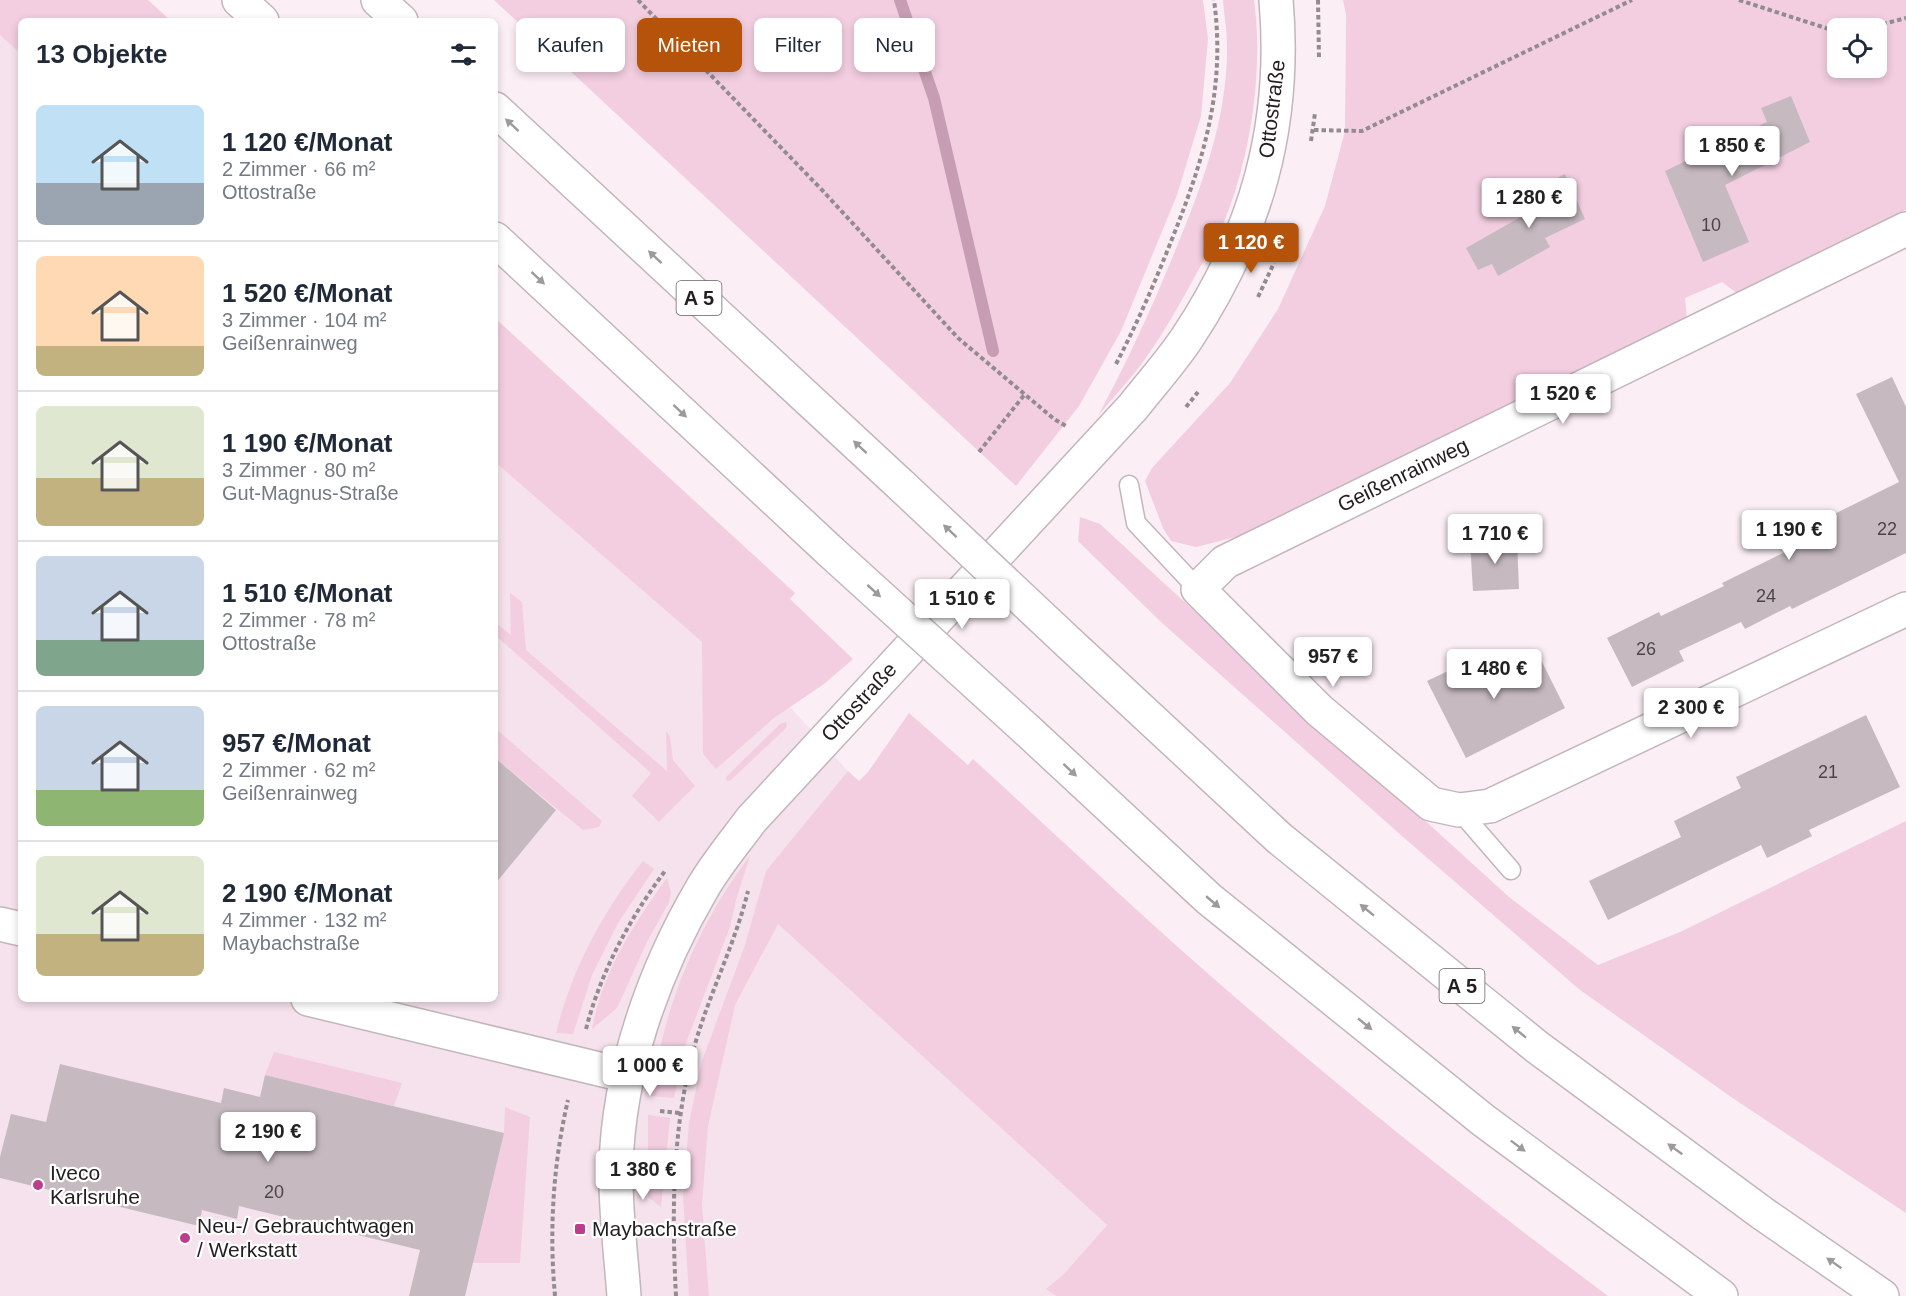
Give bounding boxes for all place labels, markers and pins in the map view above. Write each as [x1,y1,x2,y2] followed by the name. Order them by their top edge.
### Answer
[1677,126,1787,177] pin: 1 850 €
[1474,178,1584,229] pin: 1 280 €
[1196,223,1306,274] pin: 1 120 €
[1508,374,1618,425] pin: 1 520 €
[1734,510,1844,561] pin: 1 190 €
[1440,514,1550,565] pin: 1 710 €
[907,579,1017,630] pin: 1 510 €
[1291,637,1375,688] pin: 957 €
[1439,649,1549,700] pin: 1 480 €
[1636,688,1746,739] pin: 2 300 €
[595,1046,705,1097] pin: 1 000 €
[213,1112,323,1163] pin: 2 190 €
[588,1150,698,1201] pin: 1 380 €
[50,1161,140,1208] place label: Iveco Karlsruhe
[31,1178,45,1192] marker: Iveco Karlsruhe
[197,1214,414,1261] place label: Neu-/ Gebrauchtwagen / Werkstatt
[592,1217,737,1240] place label: Maybachstraße
[573,1222,587,1236] marker: Maybachstraße
[178,1231,192,1245] marker: Neu-/ Gebrauchtwagen / Werkstatt

